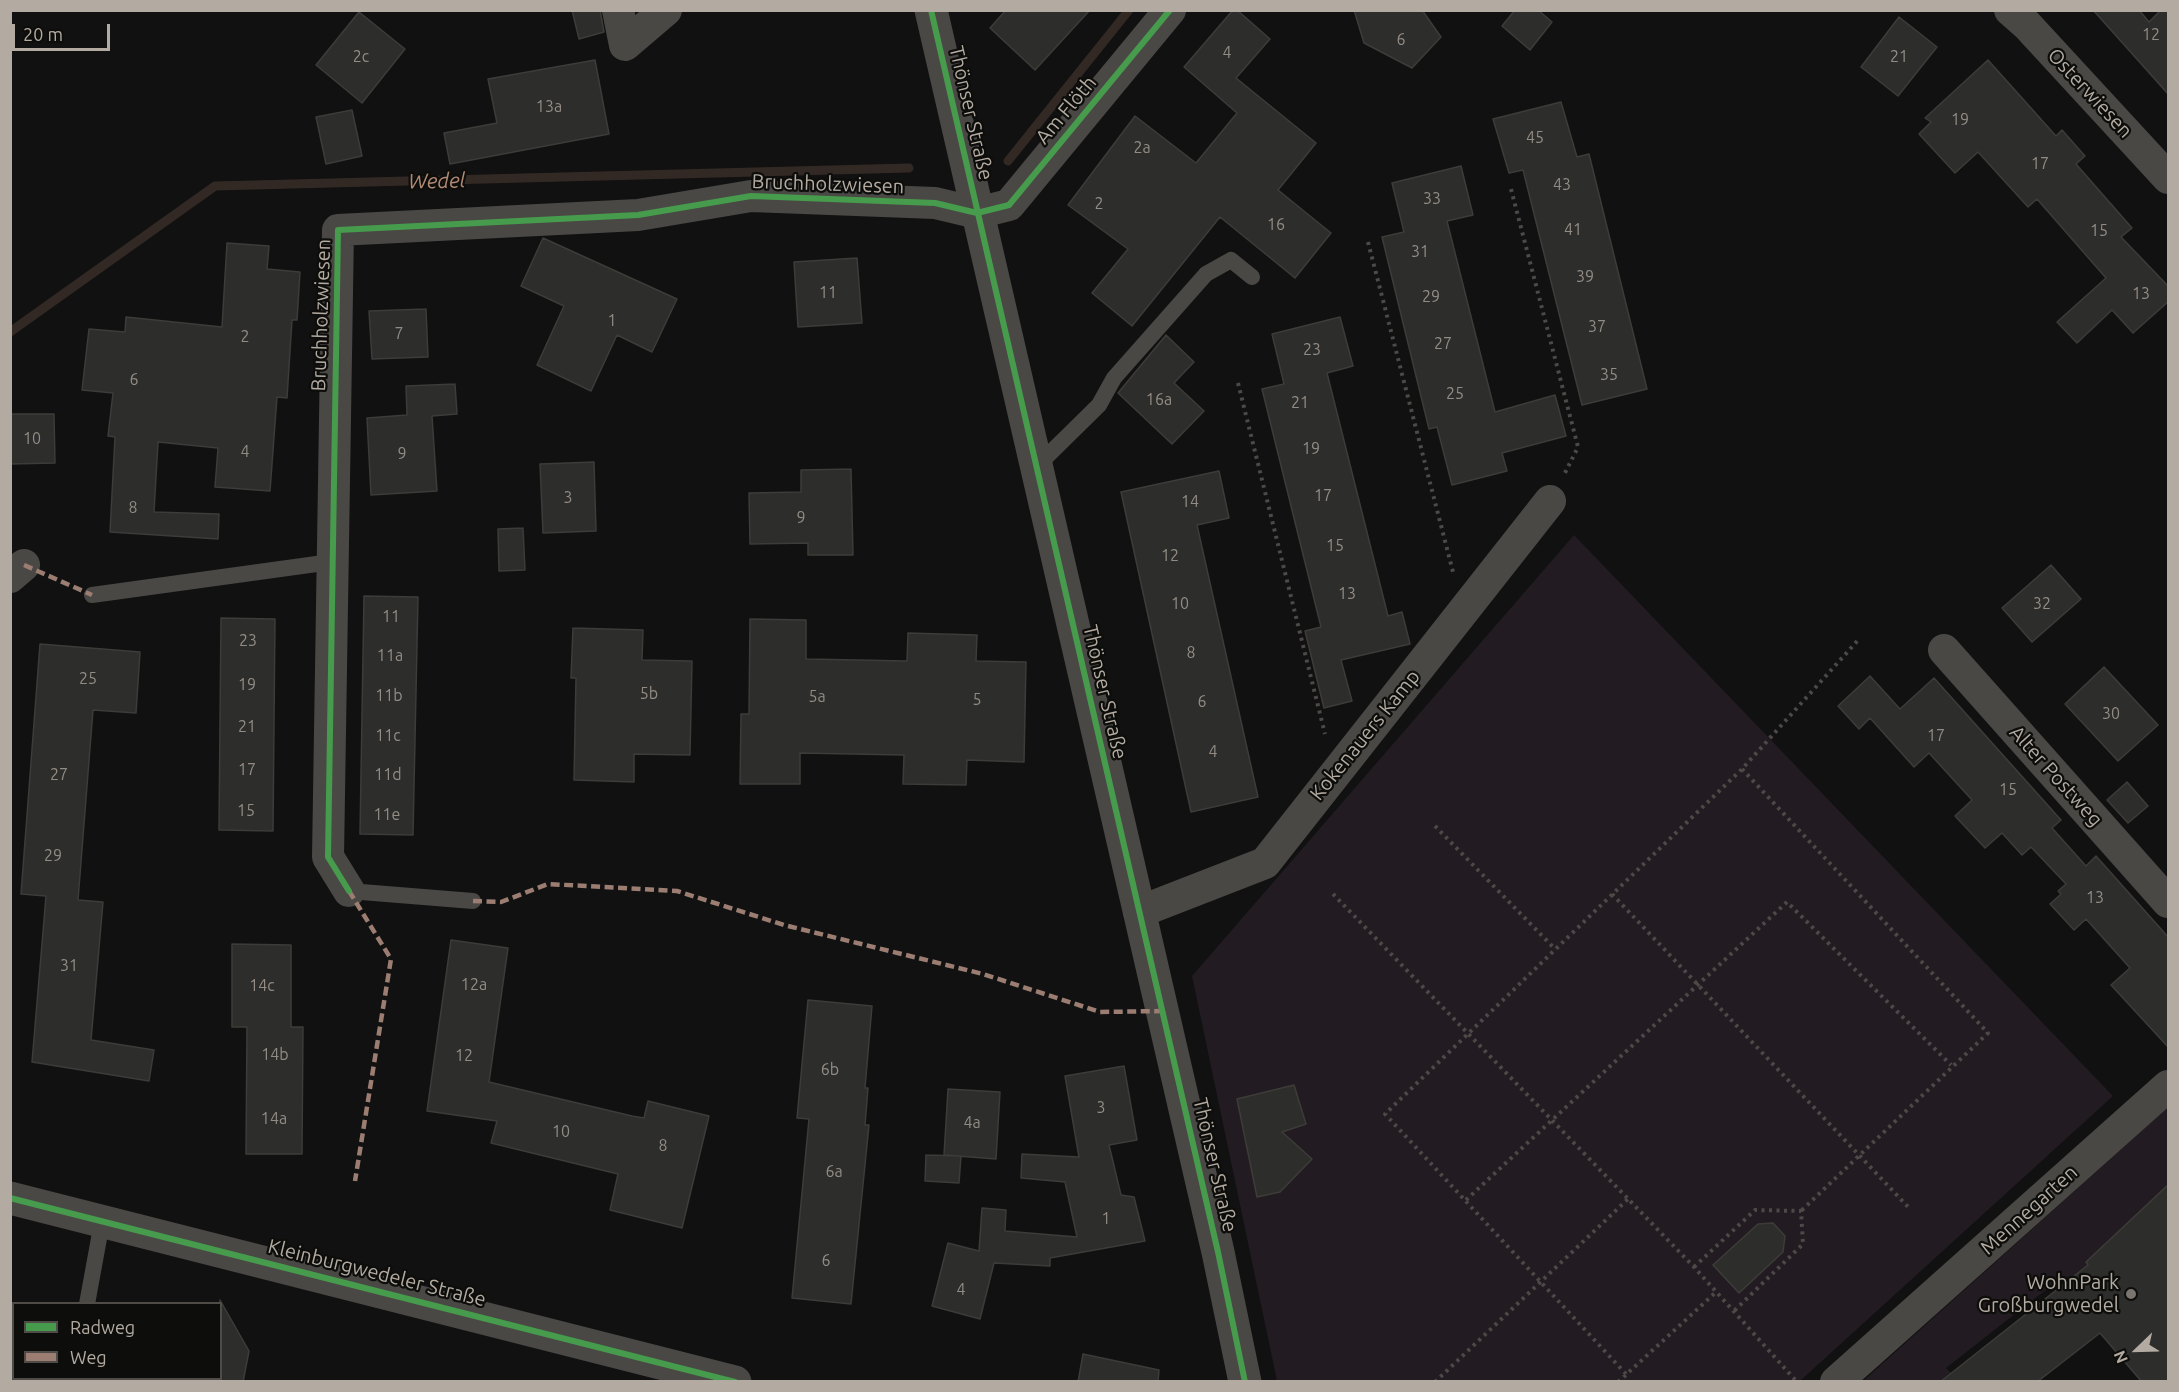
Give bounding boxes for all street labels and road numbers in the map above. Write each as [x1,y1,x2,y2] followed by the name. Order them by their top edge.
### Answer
[2042,43,2138,143] street label: Osterwiesen
[944,44,998,182] street label: Thönser Straße
[1031,71,1101,149] street label: Am Flöth
[751,169,905,199] street label: Bruchholzwiesen
[306,238,336,392] street label: Bruchholzwiesen
[1078,623,1132,761] street label: Thönser Straße
[1305,665,1425,805] street label: Kokenauers Kamp
[2004,721,2108,831] street label: Alter Postweg
[1188,1096,1242,1234] street label: Thönser Straße
[1976,1160,2082,1260] street label: Mennegarten
[265,1234,489,1312] street label: Kleinburgwedeler Straße

